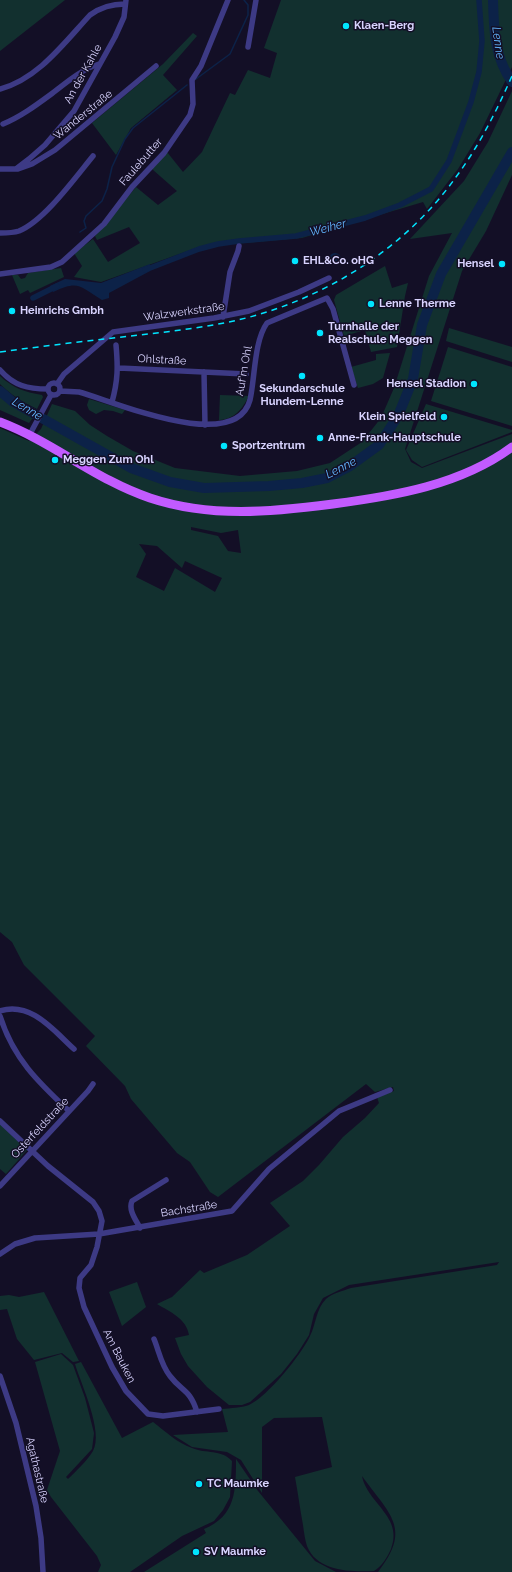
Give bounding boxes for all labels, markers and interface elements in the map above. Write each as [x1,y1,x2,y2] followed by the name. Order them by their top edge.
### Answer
[354,19,414,33] place label: Klaen-Berg
[341,21,351,31] marker: Klaen-Berg
[489,26,507,60] water label: Lenne
[61,42,105,106] street label: An der Kahle
[51,87,115,143] street label: Wanderstraße
[117,136,165,188] street label: Faulebutter
[308,216,348,240] water label: Weiher
[303,254,374,268] place label: EHL&Co. oHG
[290,256,300,266] marker: EHL&Co. oHG
[457,257,494,271] place label: Hensel
[497,259,507,269] marker: Hensel
[379,297,456,311] place label: Lenne Therme
[366,299,376,309] marker: Lenne Therme
[143,300,225,324] street label: Walzwerkstraße
[20,304,104,318] place label: Heinrichs Gmbh
[7,306,17,316] marker: Heinrichs Gmbh
[328,320,432,346] place label: Turnhalle der Realschule Meggen
[315,328,325,338] marker: Turnhalle der Realschule Meggen
[233,345,255,397] street label: Auf'm Ohl
[137,352,187,368] street label: Ohlstraße
[297,371,307,381] marker: Sekundarschule Hundem-Lenne
[386,377,466,391] place label: Hensel Stadion
[469,379,479,389] marker: Hensel Stadion
[259,382,345,408] place label: Sekundarschule Hundem-Lenne
[9,394,45,424] water label: Lenne
[359,410,436,424] place label: Klein Spielfeld
[439,412,449,422] marker: Klein Spielfeld
[328,431,461,445] place label: Anne-Frank-Hauptschule
[315,433,325,443] marker: Anne-Frank-Hauptschule
[232,439,305,453] place label: Sportzentrum
[219,441,229,451] marker: Sportzentrum
[63,453,154,467] place label: Meggen Zum Ohl
[323,454,359,482] water label: Lenne
[50,455,60,465] marker: Meggen Zum Ohl
[8,1095,72,1161] street label: Osterfeldstraße
[160,1198,218,1220] street label: Bachstraße
[100,1327,138,1385] street label: Am Bauken
[23,1436,51,1504] street label: Agathastraße
[207,1477,269,1491] place label: TC Maumke
[194,1479,204,1489] marker: TC Maumke
[204,1545,266,1559] place label: SV Maumke
[191,1547,201,1557] marker: SV Maumke

